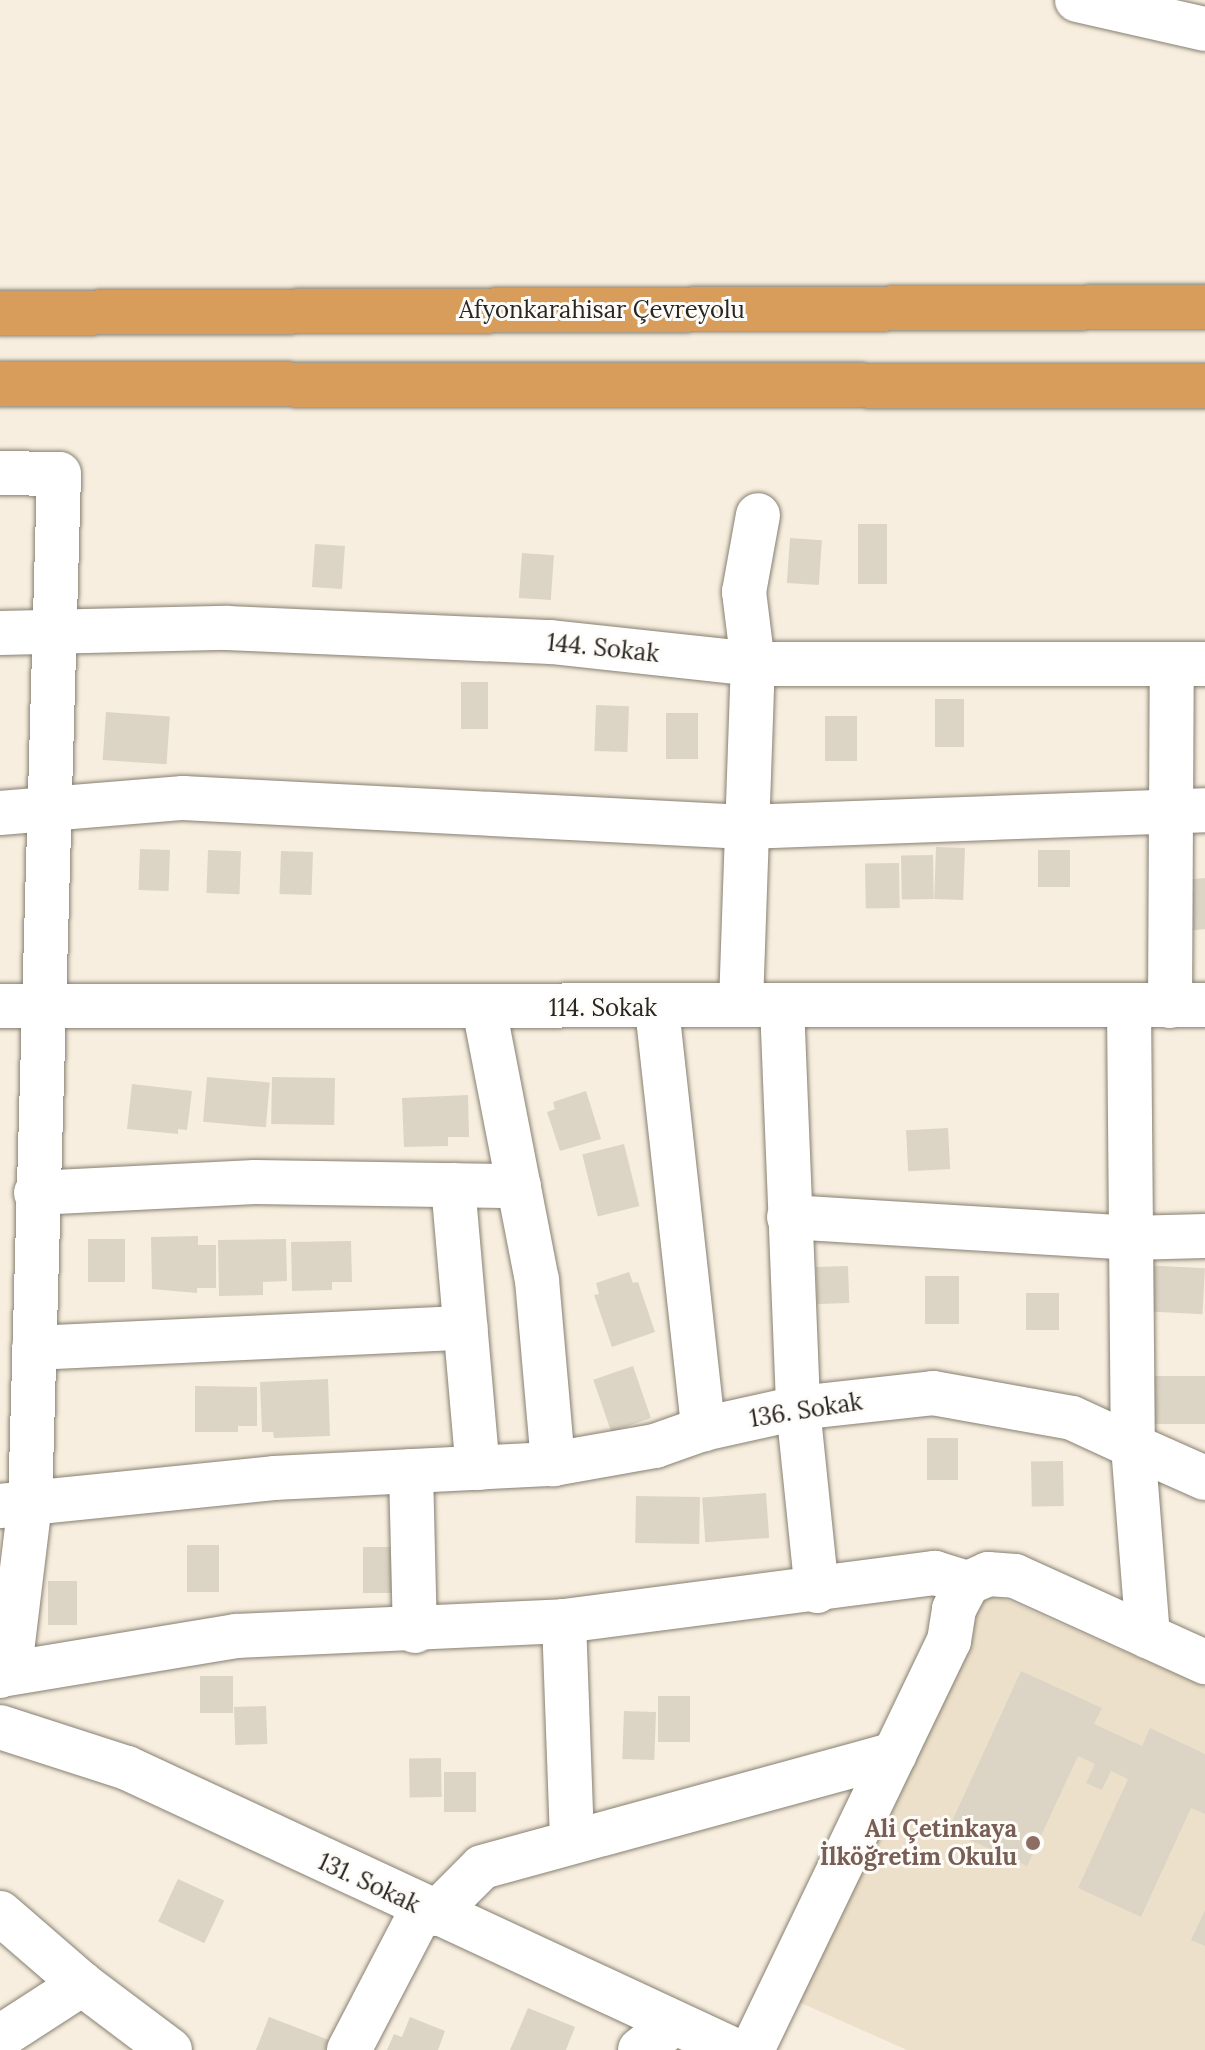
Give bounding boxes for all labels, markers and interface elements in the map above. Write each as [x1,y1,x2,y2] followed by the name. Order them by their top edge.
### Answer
[459,296,745,324] street label: Afyonkarahisar Çevreyolu
[545,628,661,668] street label: 144. Sokak
[549,994,657,1022] street label: 114. Sokak
[747,1387,865,1433] street label: 136. Sokak
[820,1815,1017,1871] place label: Ali Çetinkaya İlköğretim Okulu
[1024,1834,1042,1852] marker: Ali Çetinkaya İlköğretim Okulu
[314,1847,424,1919] street label: 131. Sokak

